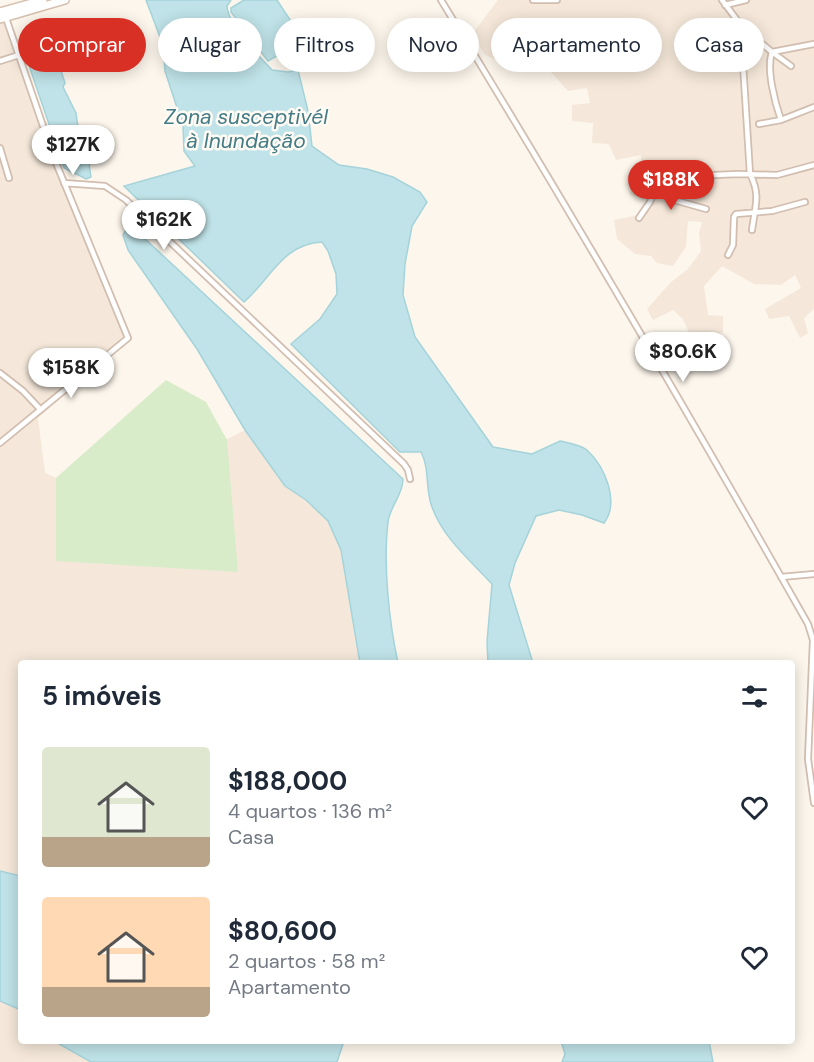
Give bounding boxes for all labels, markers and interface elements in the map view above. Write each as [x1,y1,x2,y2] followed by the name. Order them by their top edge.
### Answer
[18,18,146,72] chip: Comprar
[158,18,262,72] chip: Alugar
[274,18,375,72] chip: Filtros
[387,18,479,72] chip: Novo
[491,18,662,72] chip: Apartamento
[674,18,764,72] chip: Casa
[164,103,328,155] water label: Zona susceptivél à Inundação
[31,125,115,176] pin: $127K
[46,131,100,157] text: $127K
[629,160,713,211] pin: $188K
[642,166,700,192] text: $188K
[122,200,206,251] pin: $162K
[136,206,192,232] text: $162K
[634,332,732,383] pin: $80.6K
[649,338,717,364] text: $80.6K
[29,348,113,399] pin: $158K
[42,354,100,380] text: $158K
[42,679,162,713] text: 5 imóveis
[738,680,771,713] icon: filters
[228,764,347,798] text: $188,000
[90,771,162,843] icon: home
[738,791,771,824] icon: heart
[228,798,392,824] text: 4 quartos · 136 m²
[228,824,274,850] text: Casa
[228,914,337,948] text: $80,600
[90,921,162,993] icon: home
[738,941,771,974] icon: heart
[228,948,385,974] text: 2 quartos · 58 m²
[228,974,351,1000] text: Apartamento

